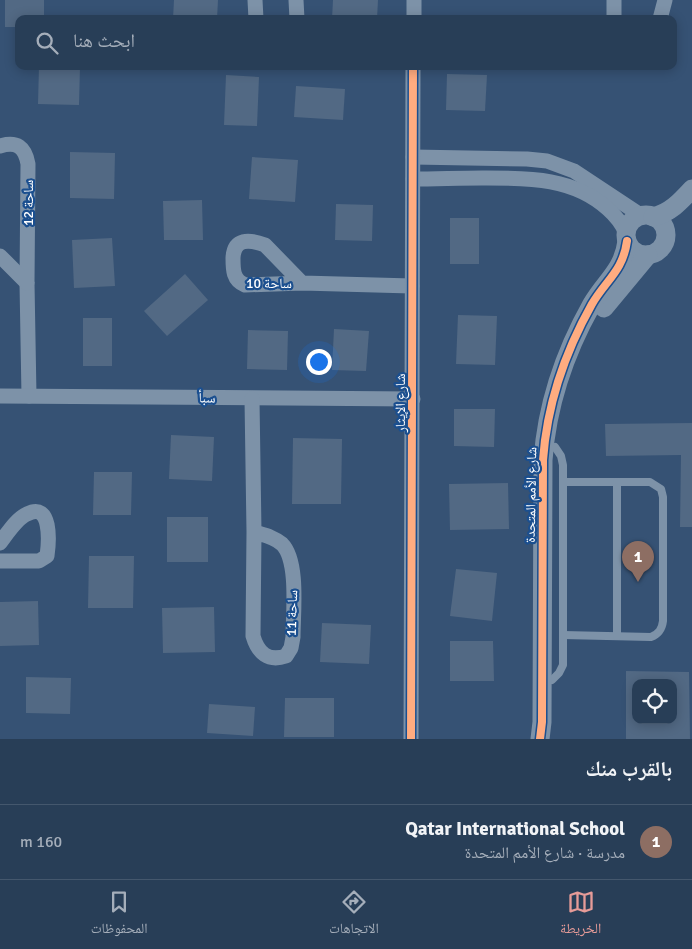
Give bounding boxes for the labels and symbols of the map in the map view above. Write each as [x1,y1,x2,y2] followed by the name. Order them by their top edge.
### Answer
[20,180,37,226] street label: ساحة 12
[246,275,292,292] street label: ساحة 10
[306,349,332,375] your location
[392,373,410,434] street label: شارع الإيثار
[198,389,216,407] street label: سبأ
[522,447,541,543] street label: شارع الأمم المتحدة
[622,541,654,582] pin: 1
[283,590,301,636] street label: ساحة 11

